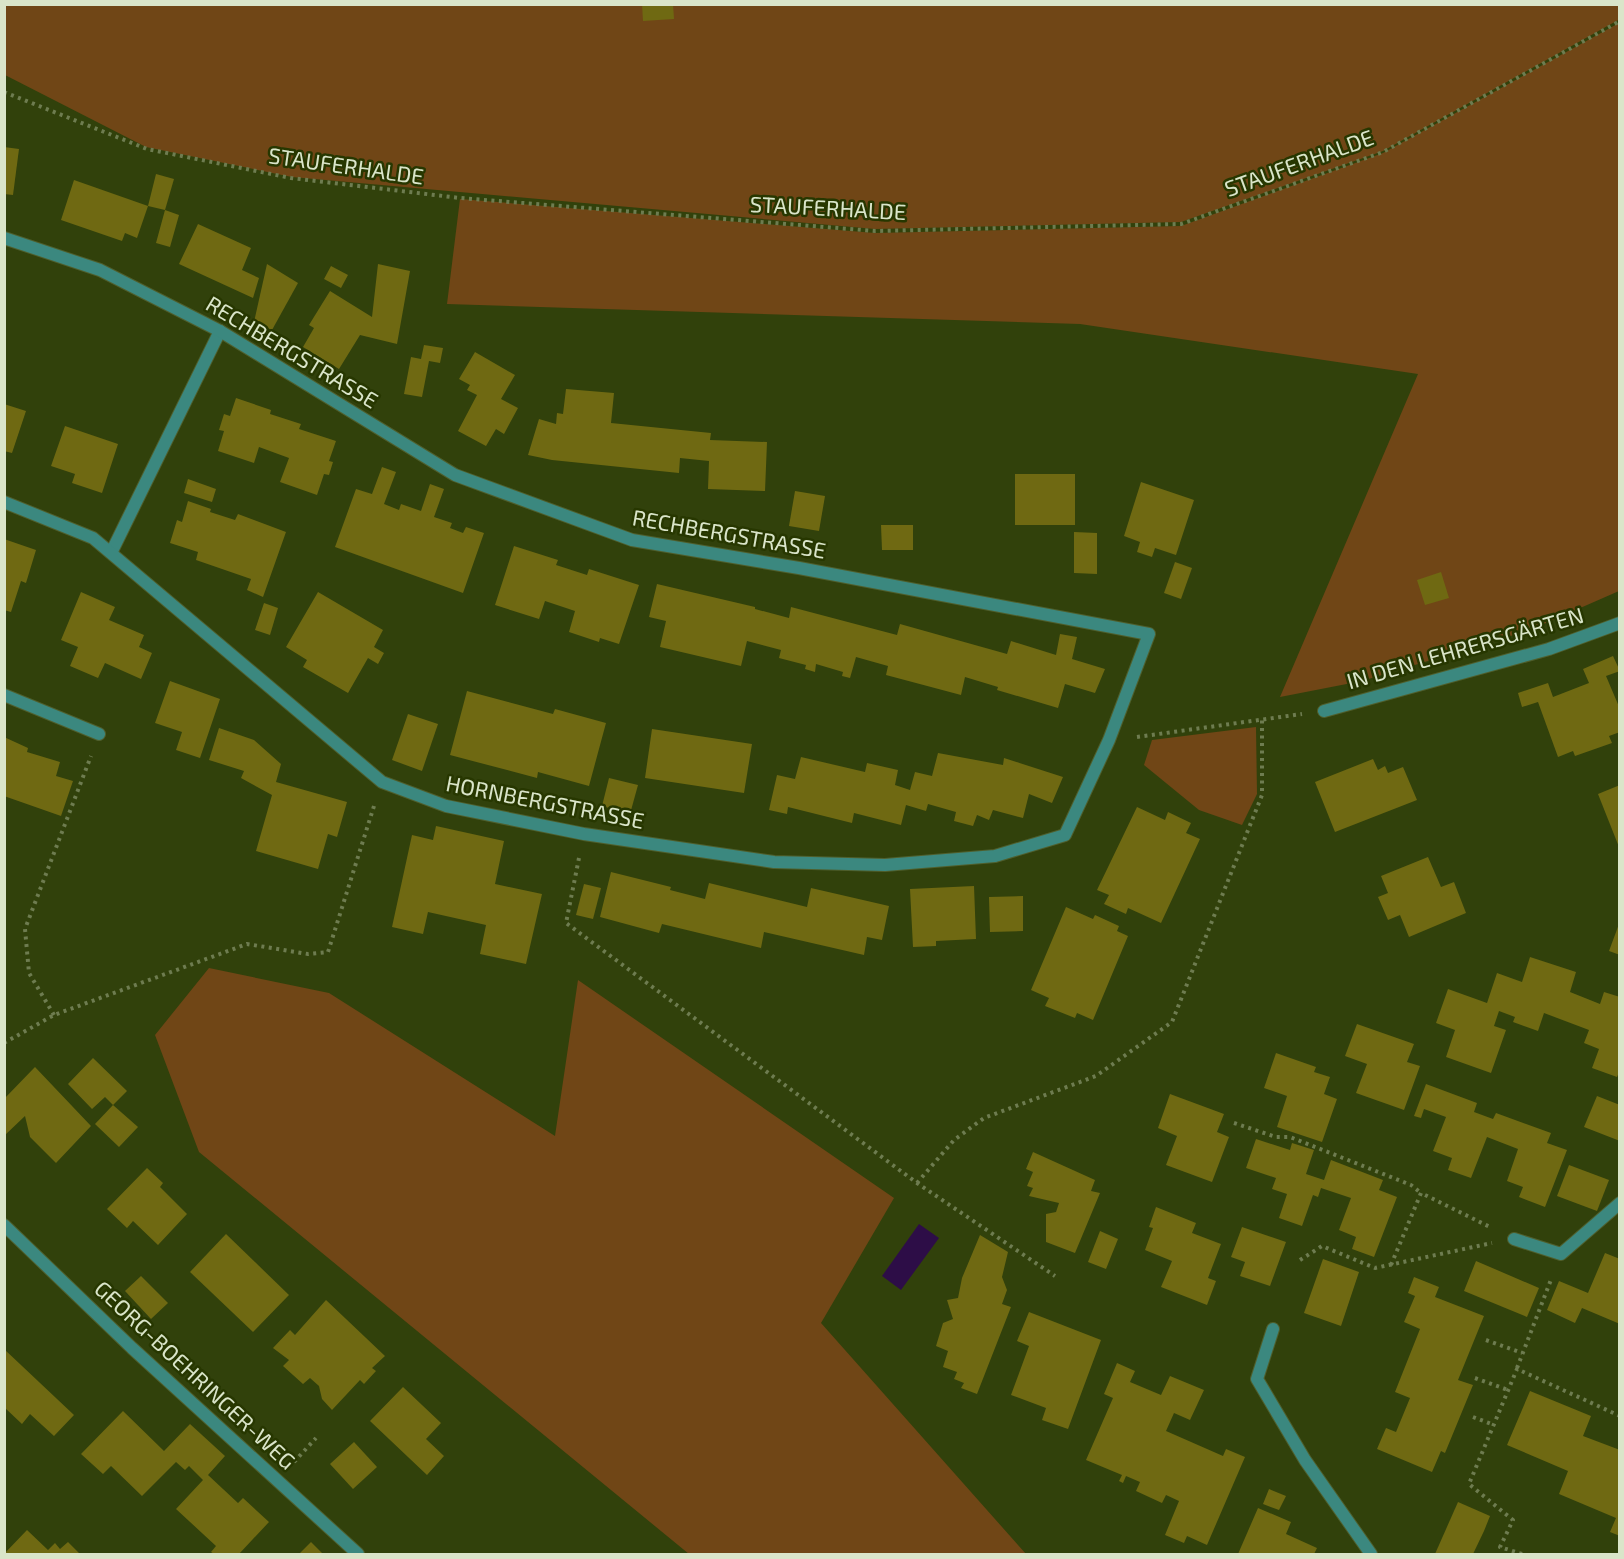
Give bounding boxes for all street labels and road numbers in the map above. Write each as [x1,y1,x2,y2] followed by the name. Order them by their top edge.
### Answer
[1221,123,1377,201] street label: STAUFERHALDE
[267,141,425,189] street label: STAUFERHALDE
[749,190,907,224] street label: STAUFERHALDE
[202,290,383,413] street label: RECHBERGSTRASSE
[630,503,828,563] street label: RECHBERGSTRASSE
[1343,601,1586,693] street label: IN DEN LEHRERSGÄRTEN
[444,769,646,833] street label: HORNBERGSTRASSE
[90,1275,301,1474] street label: GEORG-BOEHRINGER-WEG

